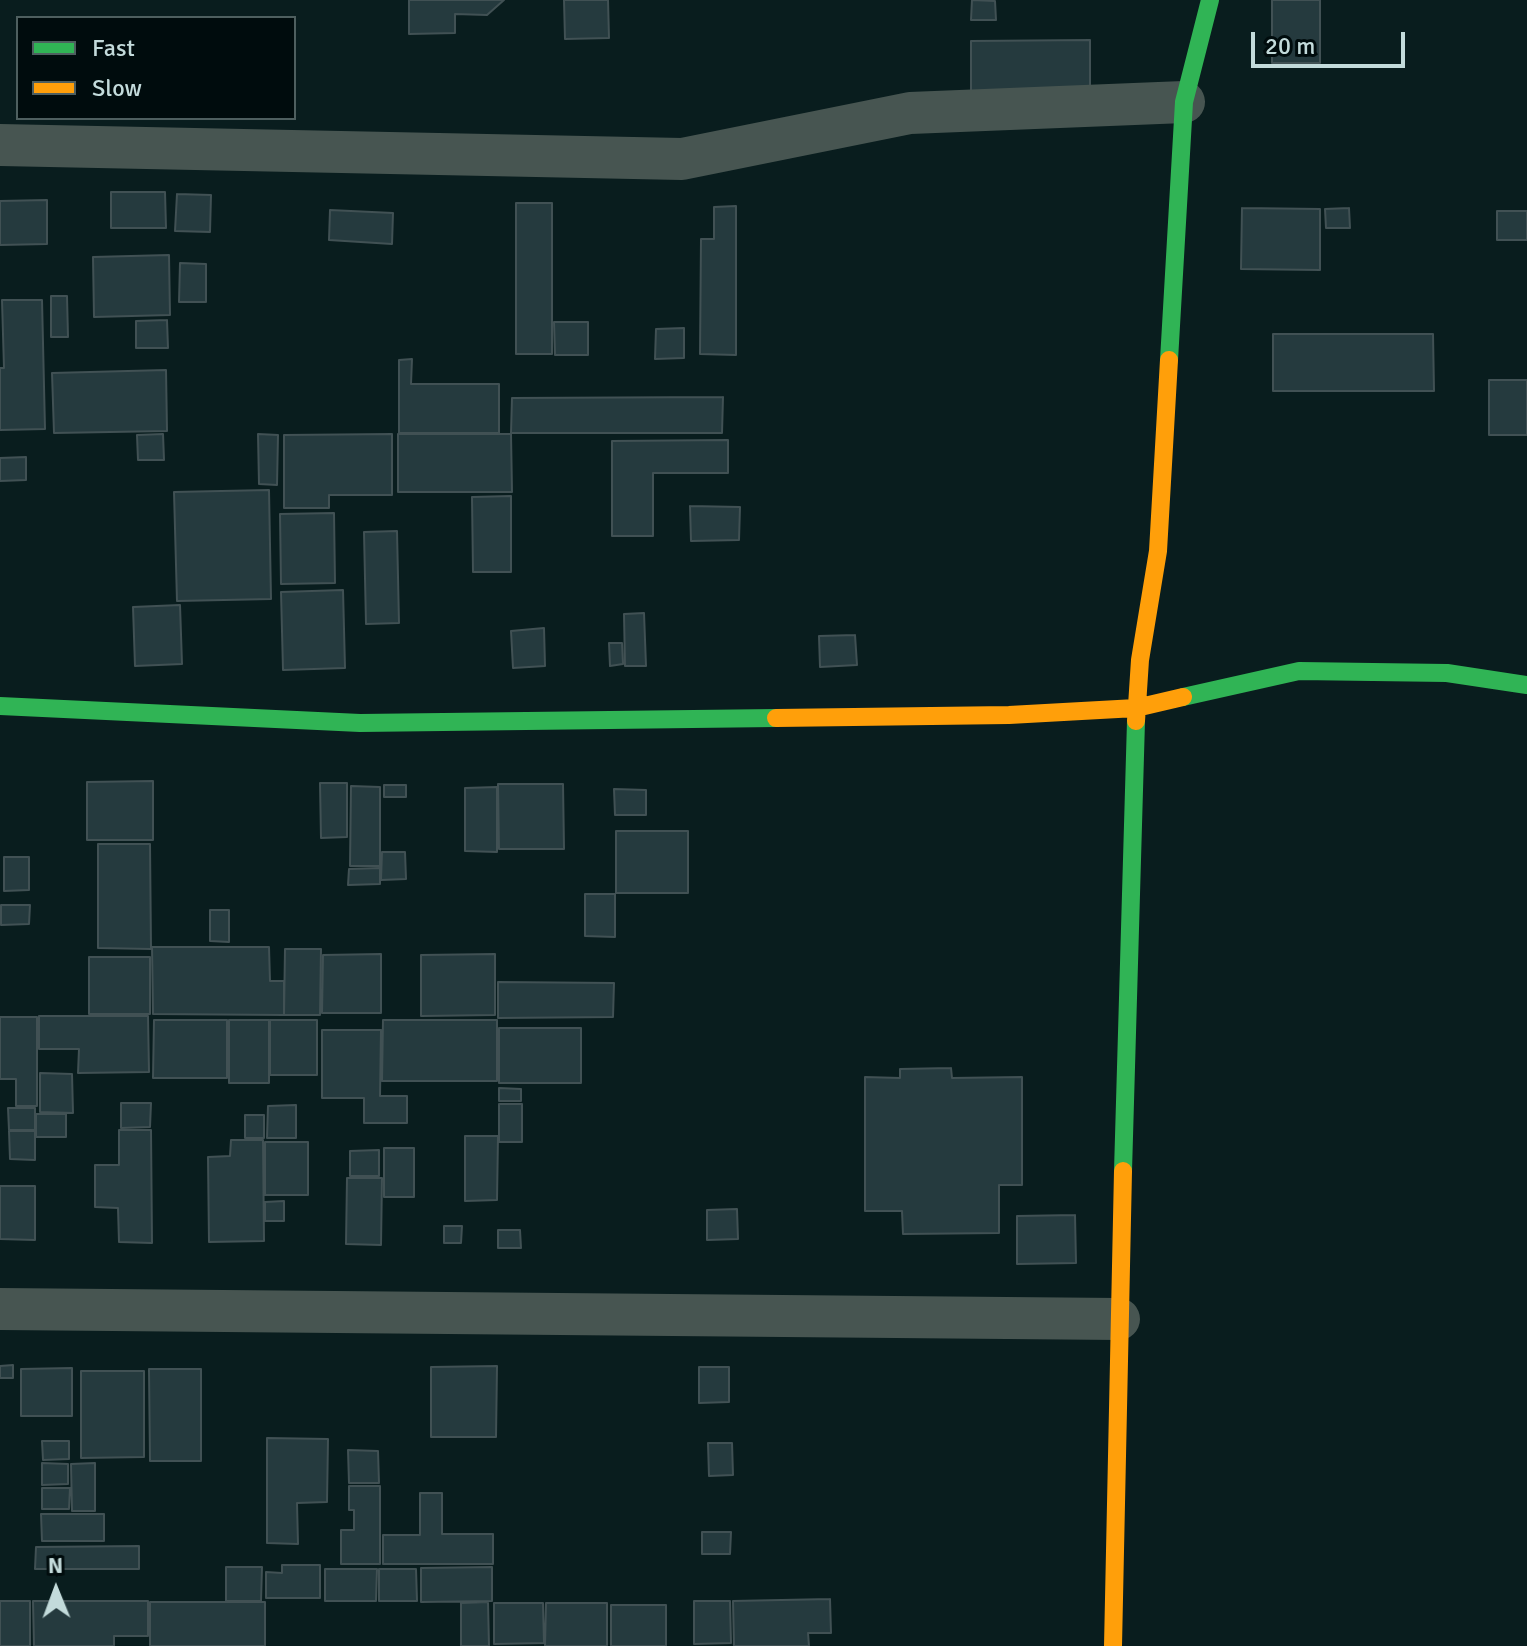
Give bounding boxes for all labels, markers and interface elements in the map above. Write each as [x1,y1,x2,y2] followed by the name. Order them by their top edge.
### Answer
[16,16,296,120] legend
[1255,16,1409,66] scale bar
[1265,31,1315,61] text: 20 m
[92,33,135,63] text: Fast
[92,73,142,103] text: Slow
[16,1550,96,1630] north arrow
[48,1552,63,1579] text: N

